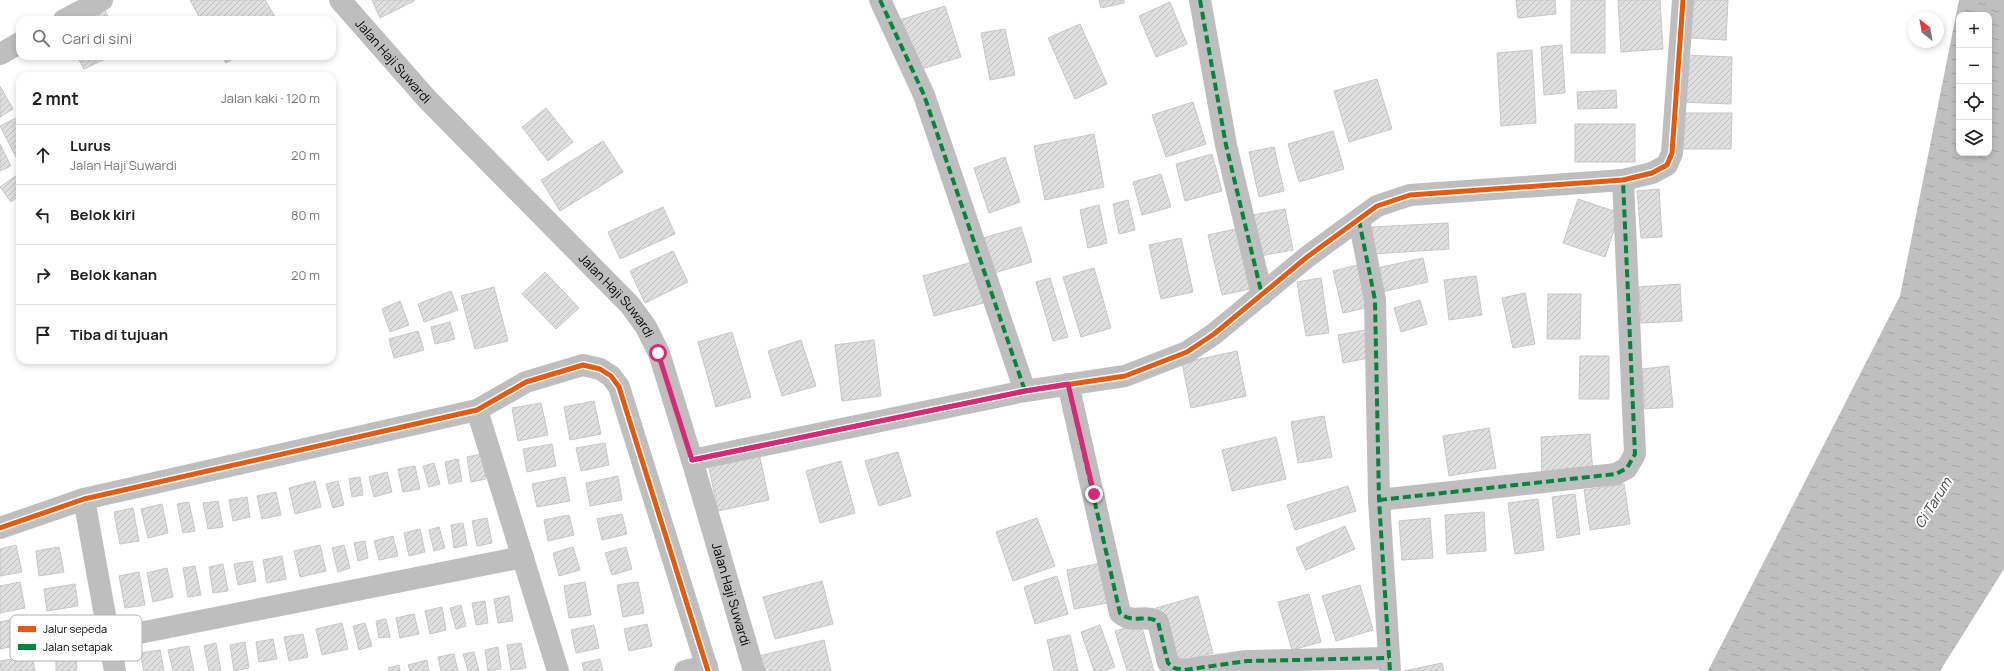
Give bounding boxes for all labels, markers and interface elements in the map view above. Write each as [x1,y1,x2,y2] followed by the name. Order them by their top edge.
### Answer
[1908,12,1944,48] north arrow
[1956,12,1992,156] map controls
[1956,12,1992,48] button: +
[351,15,435,107] street label: Jalan Haji Suwardi
[16,16,336,60] search box
[30,27,52,49] icon: search
[62,28,132,49] text: Cari di sini
[1956,48,1992,84] button: −
[1956,84,1992,120] button: locate
[32,87,79,110] text: 2 mnt
[221,89,320,107] text: Jalan kaki · 120 m
[1956,120,1992,156] button: layers
[70,135,111,156] text: Lurus
[32,144,54,166] icon: ahead
[291,146,320,164] text: 20 m
[70,156,177,174] text: Jalan Haji Suwardi
[32,204,54,226] icon: left
[70,204,136,225] text: Belok kiri
[291,206,320,224] text: 80 m
[575,249,659,340] street label: Jalan Haji Suwardi
[32,264,54,286] icon: right
[70,264,157,285] text: Belok kanan
[291,266,320,284] text: 20 m
[32,324,54,346] icon: arrive
[70,324,168,345] text: Tiba di tujuan
[649,344,667,362] route start
[1910,473,1956,532] water label: Ci Tarum
[1085,485,1103,503] route end
[708,540,755,648] street label: Jalan Haji Suwardi
[10,615,142,661] legend
[43,621,107,636] text: Jalur sepeda
[43,639,113,654] text: Jalan setapak

